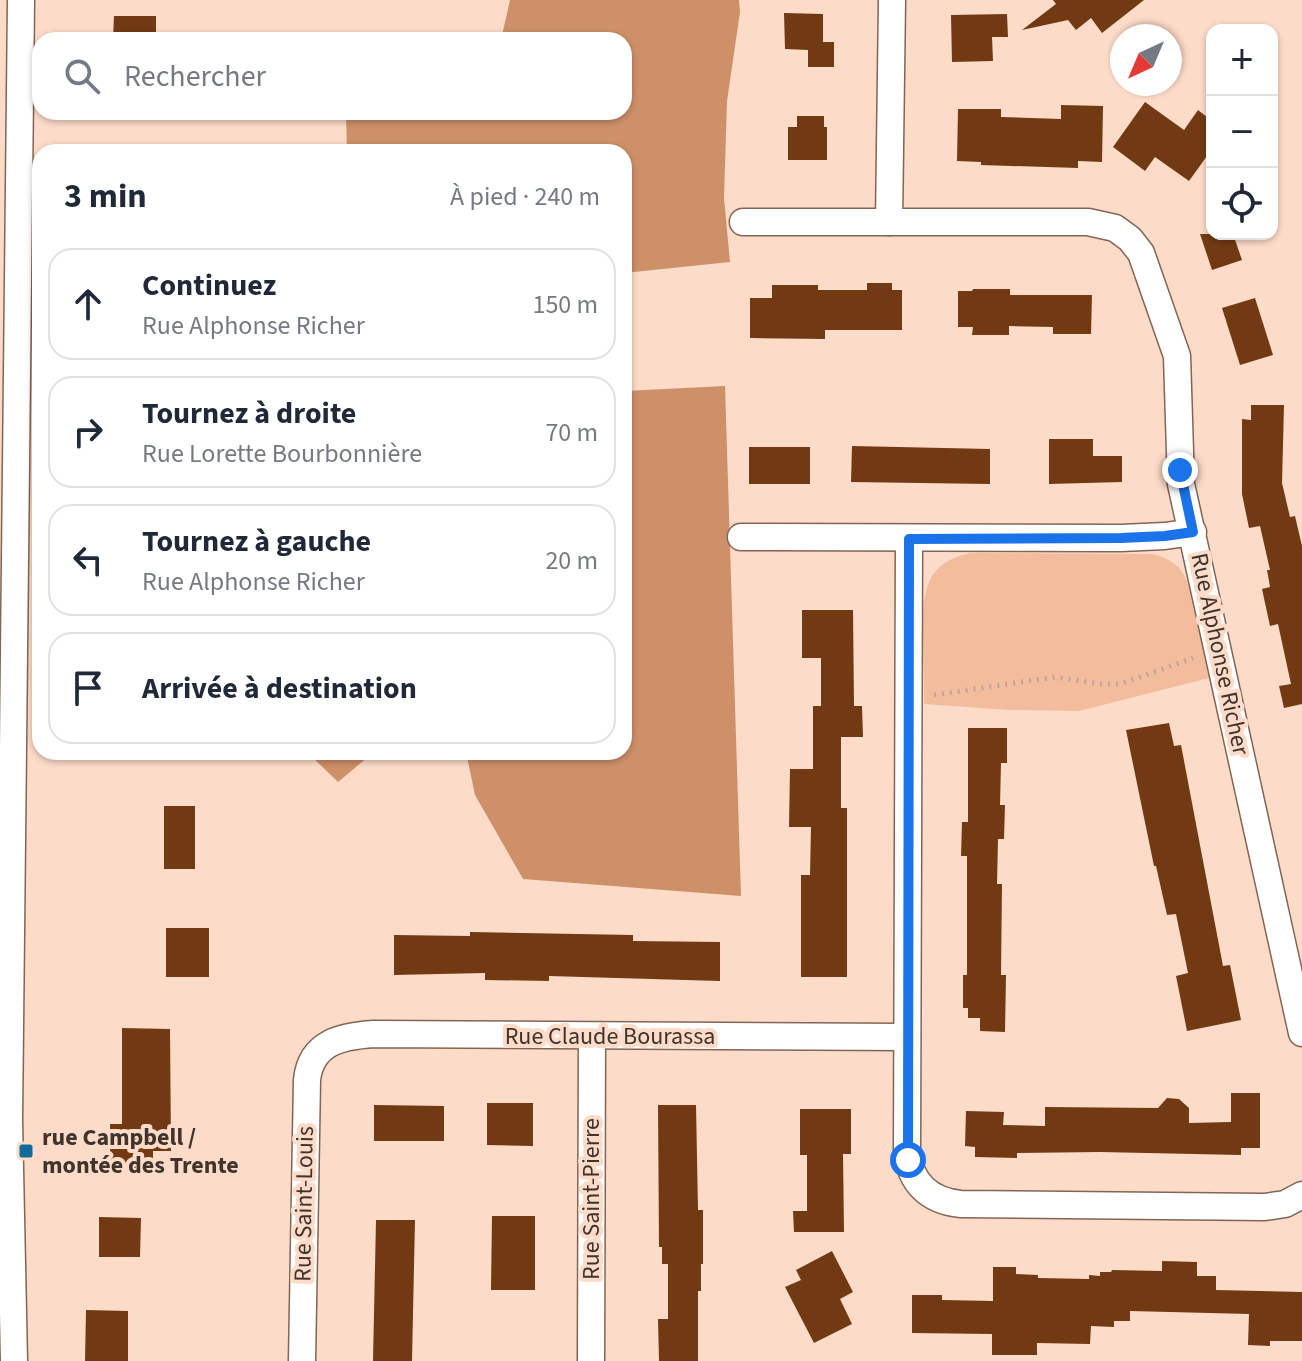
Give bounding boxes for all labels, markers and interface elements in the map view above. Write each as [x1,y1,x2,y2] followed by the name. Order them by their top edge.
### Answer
[1110,24,1182,96] north arrow
[1206,24,1278,240] map controls
[1206,24,1278,96] button: +
[32,32,632,120] search box
[60,54,104,98] icon: search
[124,55,266,98] text: Rechercher
[1206,96,1278,168] button: −
[1206,168,1278,240] button: locate
[64,172,147,221] text: 3 min
[450,178,600,215] text: À pied · 240 m
[142,264,276,307] text: Continuez
[66,282,110,326] icon: ahead
[532,286,598,323] text: 150 m
[142,307,365,344] text: Rue Alphonse Richer
[142,392,356,435] text: Tournez à droite
[66,410,110,454] icon: right
[545,414,598,451] text: 70 m
[142,435,422,472] text: Rue Lorette Bourbonnière
[1162,452,1198,488] route end
[142,520,371,563] text: Tournez à gauche
[66,538,110,582] icon: left
[545,542,598,579] text: 20 m
[1182,550,1259,759] street label: Rue Alphonse Richer
[142,563,365,600] text: Rue Alphonse Richer
[66,666,110,710] icon: arrive
[142,667,417,710] text: Arrivée à destination
[505,1019,715,1054] street label: Rue Claude Bourassa
[574,1118,609,1280] street label: Rue Saint-Pierre
[42,1120,239,1183] place label: rue Campbell / montée des Trente
[285,1126,323,1282] street label: Rue Saint-Louis
[17,1142,35,1160] marker: rue Campbell / montée des Trente
[890,1142,926,1178] route start

